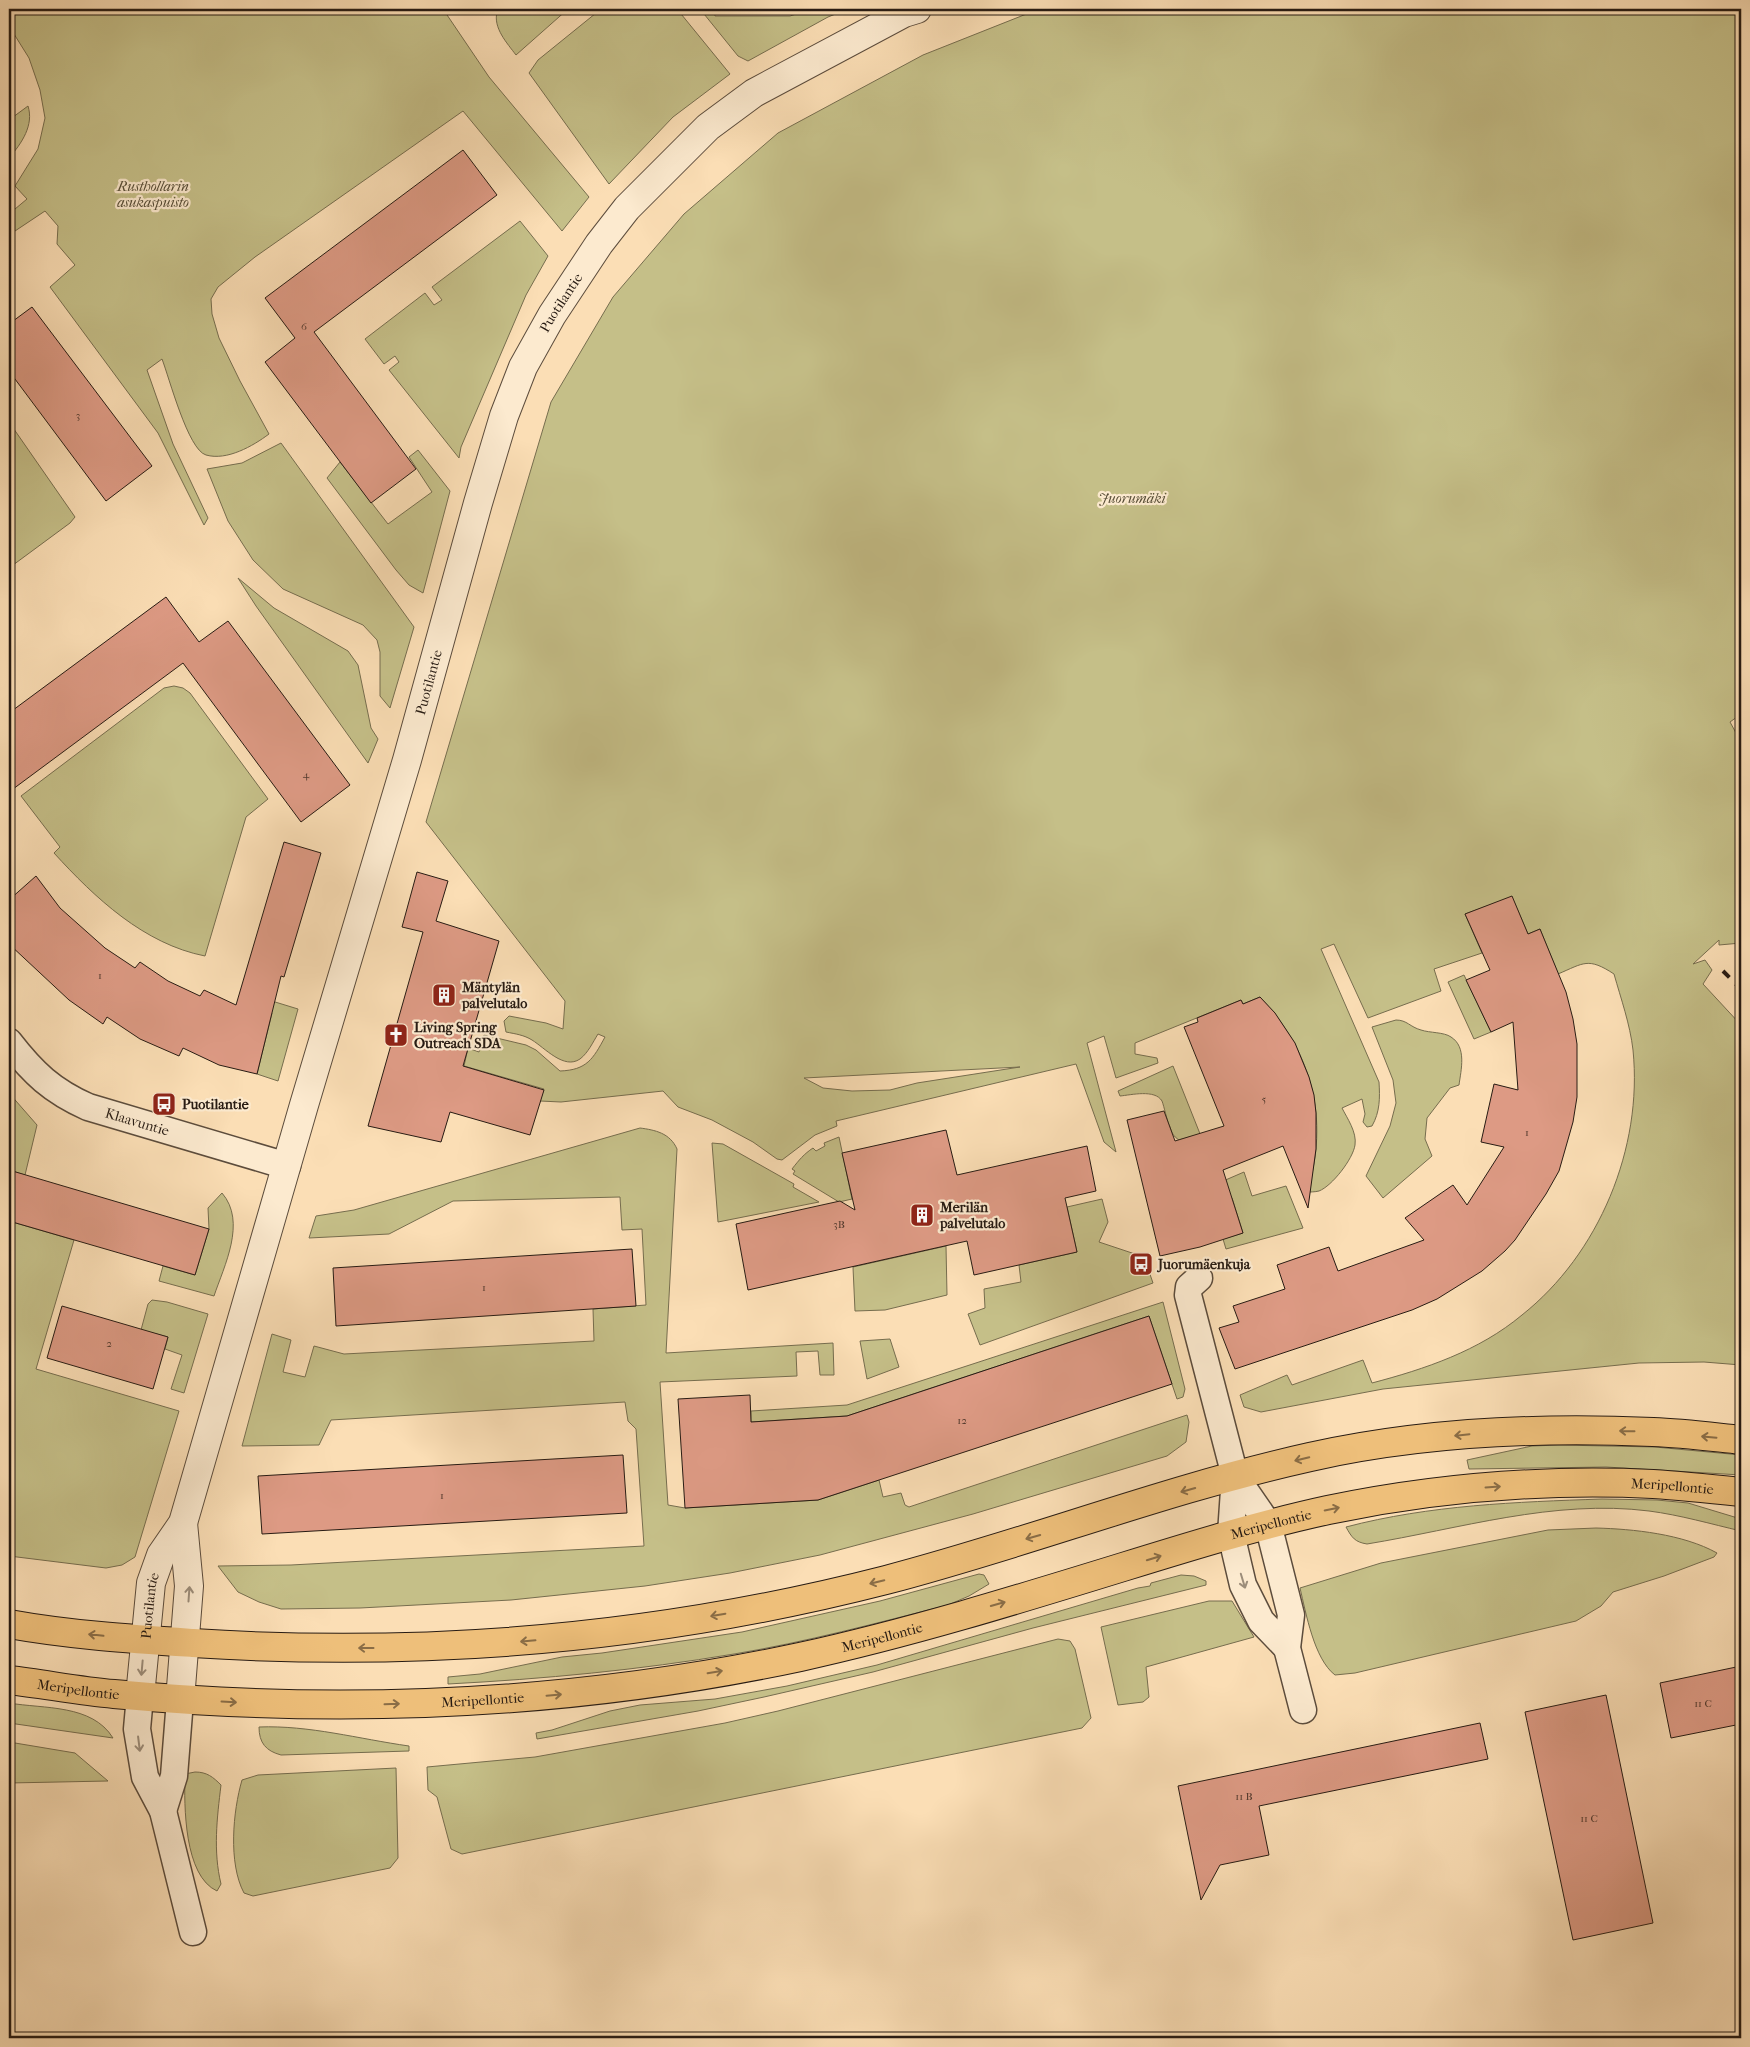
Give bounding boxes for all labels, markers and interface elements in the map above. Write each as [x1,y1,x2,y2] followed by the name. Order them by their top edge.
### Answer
[116,178,189,211] park label: Rusthollarin asukaspuisto
[536,270,586,335] street label: Puotilantie
[301,320,307,333] house number: 6
[76,409,80,422] house number: 3
[1099,490,1166,507] park label: Juorumäki
[412,648,446,717] street label: Puotilantie
[303,768,310,781] house number: 4
[98,969,102,982] house number: 1
[461,979,527,1012] place label: Mäntylän palvelutalo
[431,982,457,1008] building icon: Mäntylän palvelutalo
[414,1019,502,1052] place label: Living Spring Outreach SDA
[383,1022,409,1048] church icon: Living Spring Outreach SDA
[151,1091,177,1117] bus stop icon: Puotilantie
[1262,1093,1267,1106] house number: 5
[182,1096,249,1113] place label: Puotilantie
[103,1105,171,1140] street label: Klaavuntie
[1525,1126,1529,1139] house number: 1
[939,1199,1005,1232] place label: Merilän palvelutalo
[909,1202,935,1228] building icon: Merilän palvelutalo
[833,1218,845,1231] house number: 3B
[1128,1251,1154,1277] bus stop icon: Juorumäenkuja
[1156,1256,1251,1273] place label: Juorumäenkuja
[482,1281,486,1294] house number: 1
[106,1337,112,1350] house number: 2
[957,1414,967,1427] house number: 12
[1620,1426,1636,1436] one-way arrow
[1455,1431,1471,1440] one-way arrow
[1701,1432,1717,1441] one-way arrow
[1294,1455,1310,1464] one-way arrow
[1631,1475,1714,1498] street label: Meripellontie
[1485,1483,1501,1492] one-way arrow
[1181,1485,1197,1495] one-way arrow
[440,1489,444,1502] house number: 1
[1324,1504,1340,1514] one-way arrow
[1229,1506,1313,1543] street label: Meripellontie
[1025,1532,1041,1542] one-way arrow
[1146,1552,1162,1562] one-way arrow
[138,1570,163,1640] street label: Puotilantie
[1239,1573,1248,1589] one-way arrow
[869,1578,885,1587] one-way arrow
[184,1586,193,1602] one-way arrow
[990,1599,1006,1609] one-way arrow
[710,1611,726,1621] one-way arrow
[840,1619,925,1656] street label: Meripellontie
[88,1630,104,1640] one-way arrow
[520,1636,536,1645] one-way arrow
[358,1643,374,1653] one-way arrow
[137,1660,147,1676] one-way arrow
[706,1667,722,1677] one-way arrow
[36,1676,120,1703] street label: Meripellontie
[441,1689,525,1711] street label: Meripellontie
[546,1690,562,1699] one-way arrow
[221,1697,237,1706] one-way arrow
[1694,1697,1712,1710] house number: 11 C
[383,1699,399,1709] one-way arrow
[134,1736,144,1752] one-way arrow
[1235,1790,1253,1803] house number: 11 B
[1580,1812,1598,1825] house number: 11 C

